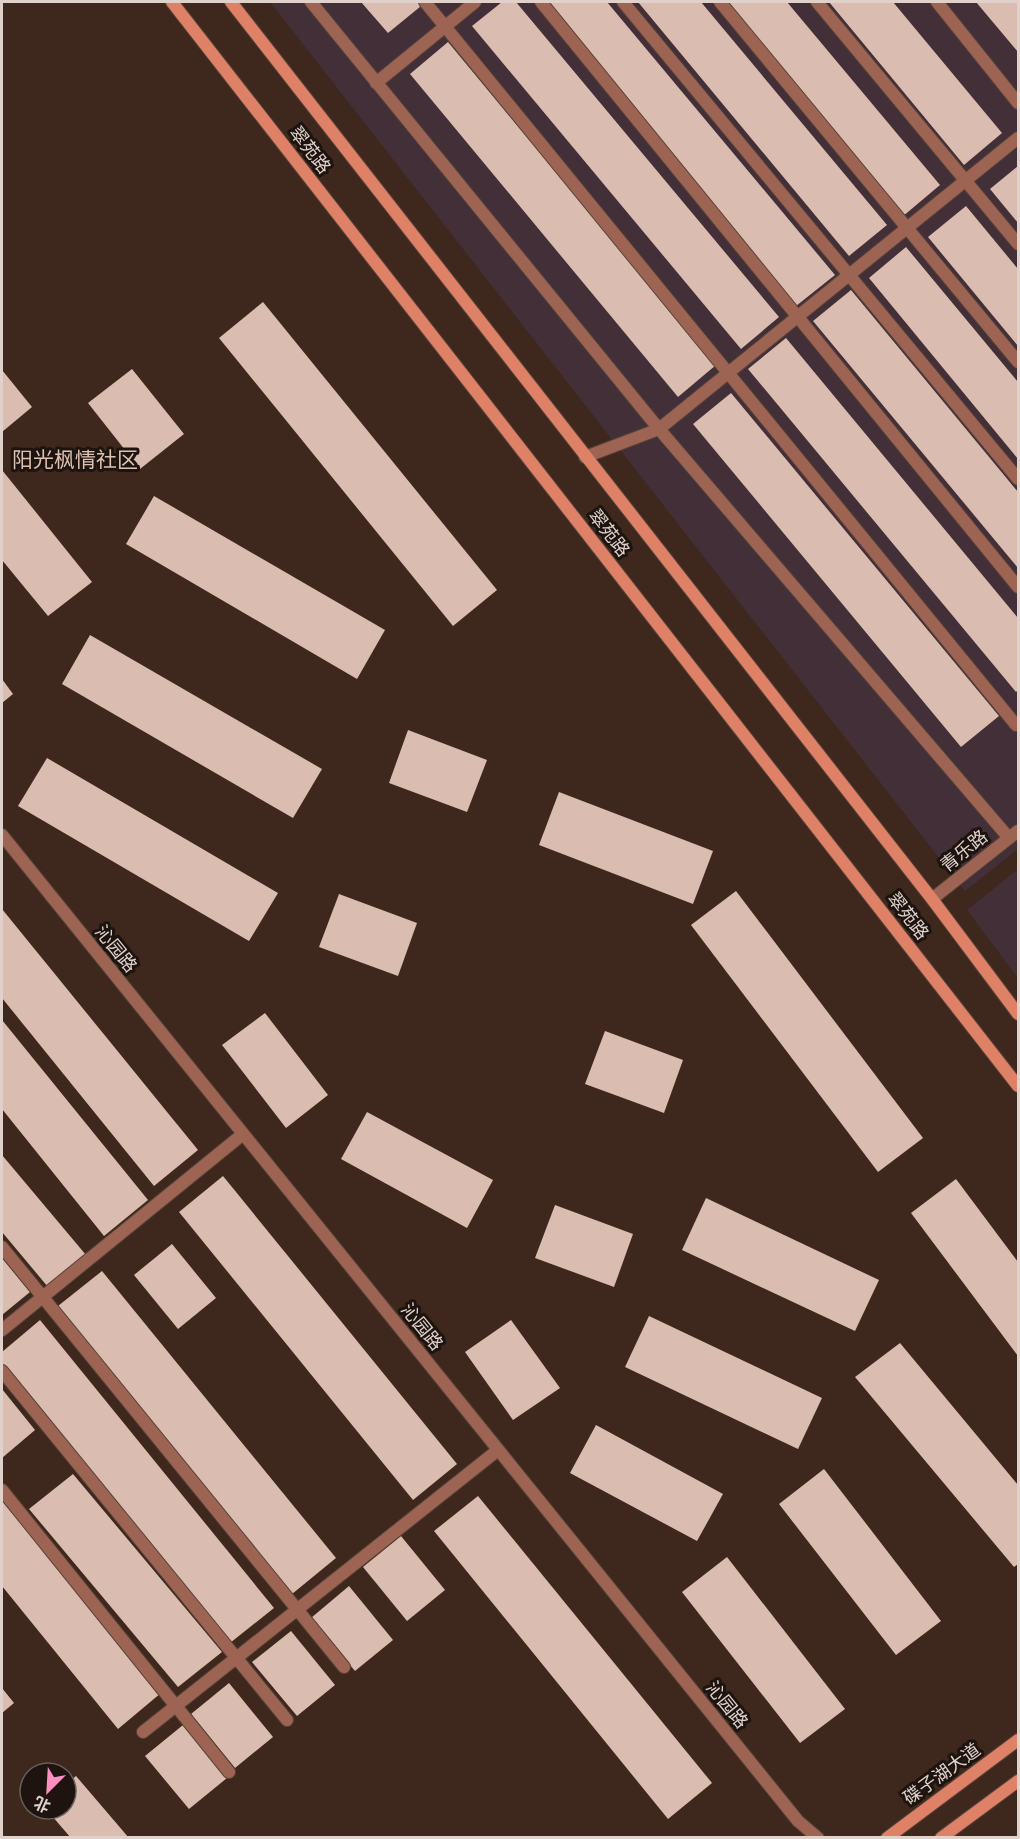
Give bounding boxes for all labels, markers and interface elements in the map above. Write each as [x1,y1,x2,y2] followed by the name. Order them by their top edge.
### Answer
[285,121,336,178] street label: 翠苑路
[12,446,138,473] district label: 阳光枫情社区
[584,504,635,561] street label: 翠苑路
[935,825,992,877] street label: 青乐路
[883,887,934,944] street label: 翠苑路
[90,920,142,977] street label: 沁园路
[396,1298,448,1355] street label: 沁园路
[701,1676,753,1733] street label: 沁园路
[899,1738,985,1809] street label: 碟子湖大道
[18,1761,78,1821] north arrow
[31,1792,53,1817] text: 北

